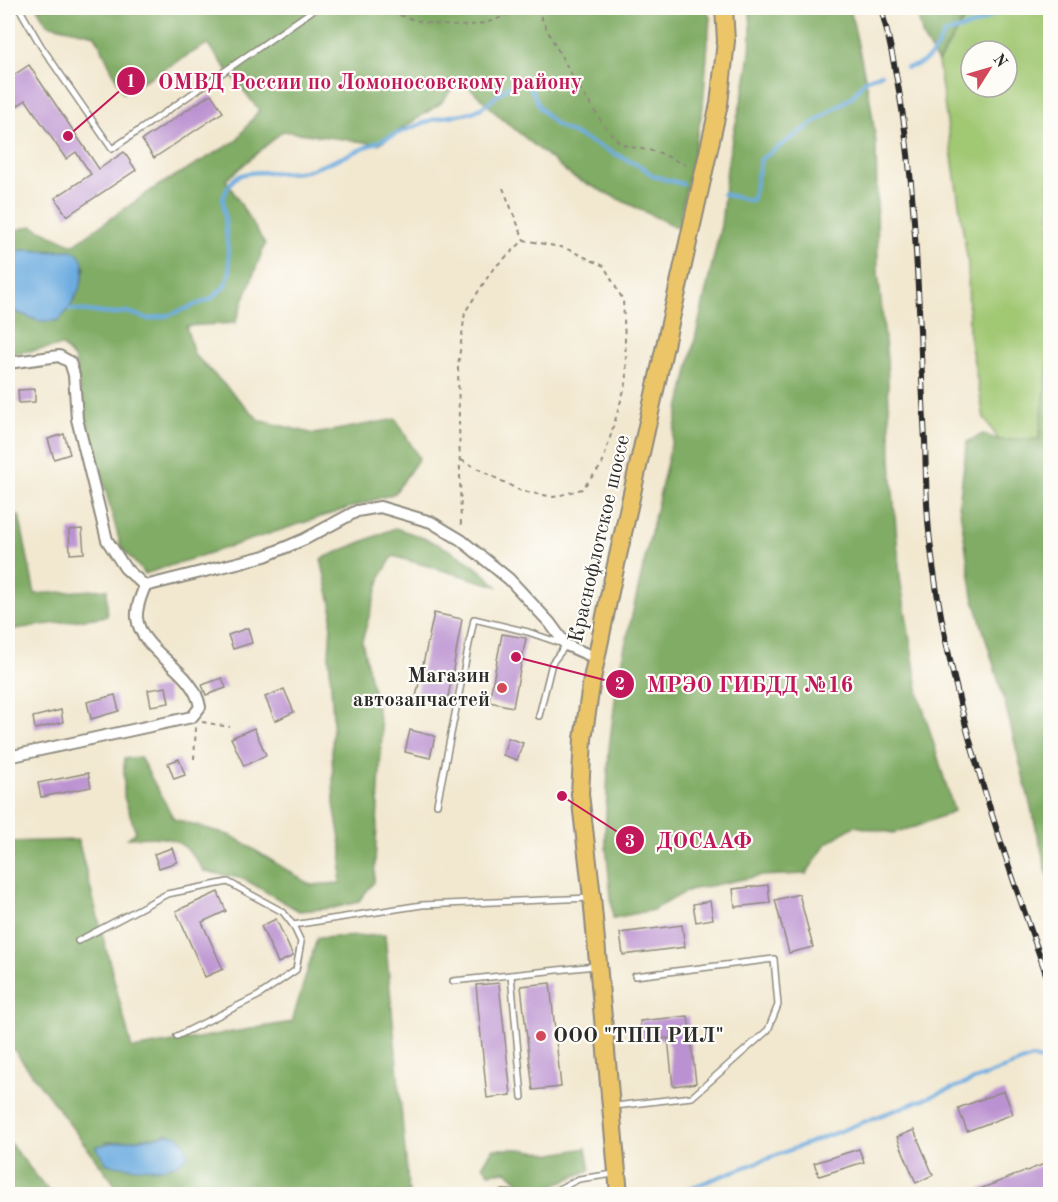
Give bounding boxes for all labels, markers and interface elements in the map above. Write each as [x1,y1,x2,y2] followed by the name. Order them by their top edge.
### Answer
[959,39,1019,99] north arrow
[989,51,1010,71] text: N
[116,61,595,101] callout: ОМВД России по Ломоносовскому району
[158,72,582,94] text: ОМВД России по Ломоносовскому району
[126,73,136,91] text: 1
[566,433,634,645] street label: Краснофлотское шоссе
[605,664,866,704] callout: МРЭО ГИБДД №16
[353,666,490,711] place label: Магазин автозапчастей
[647,675,853,697] text: МРЭО ГИБДД №16
[615,676,625,694] text: 2
[495,681,509,695] marker: Магазин автозапчастей
[615,820,764,860] callout: ДОСААФ
[656,831,752,853] text: ДОСААФ
[625,833,635,851] text: 3
[553,1026,724,1047] place label: ООО "ТПП РИЛ"
[534,1029,548,1043] marker: ООО "ТПП РИЛ"

